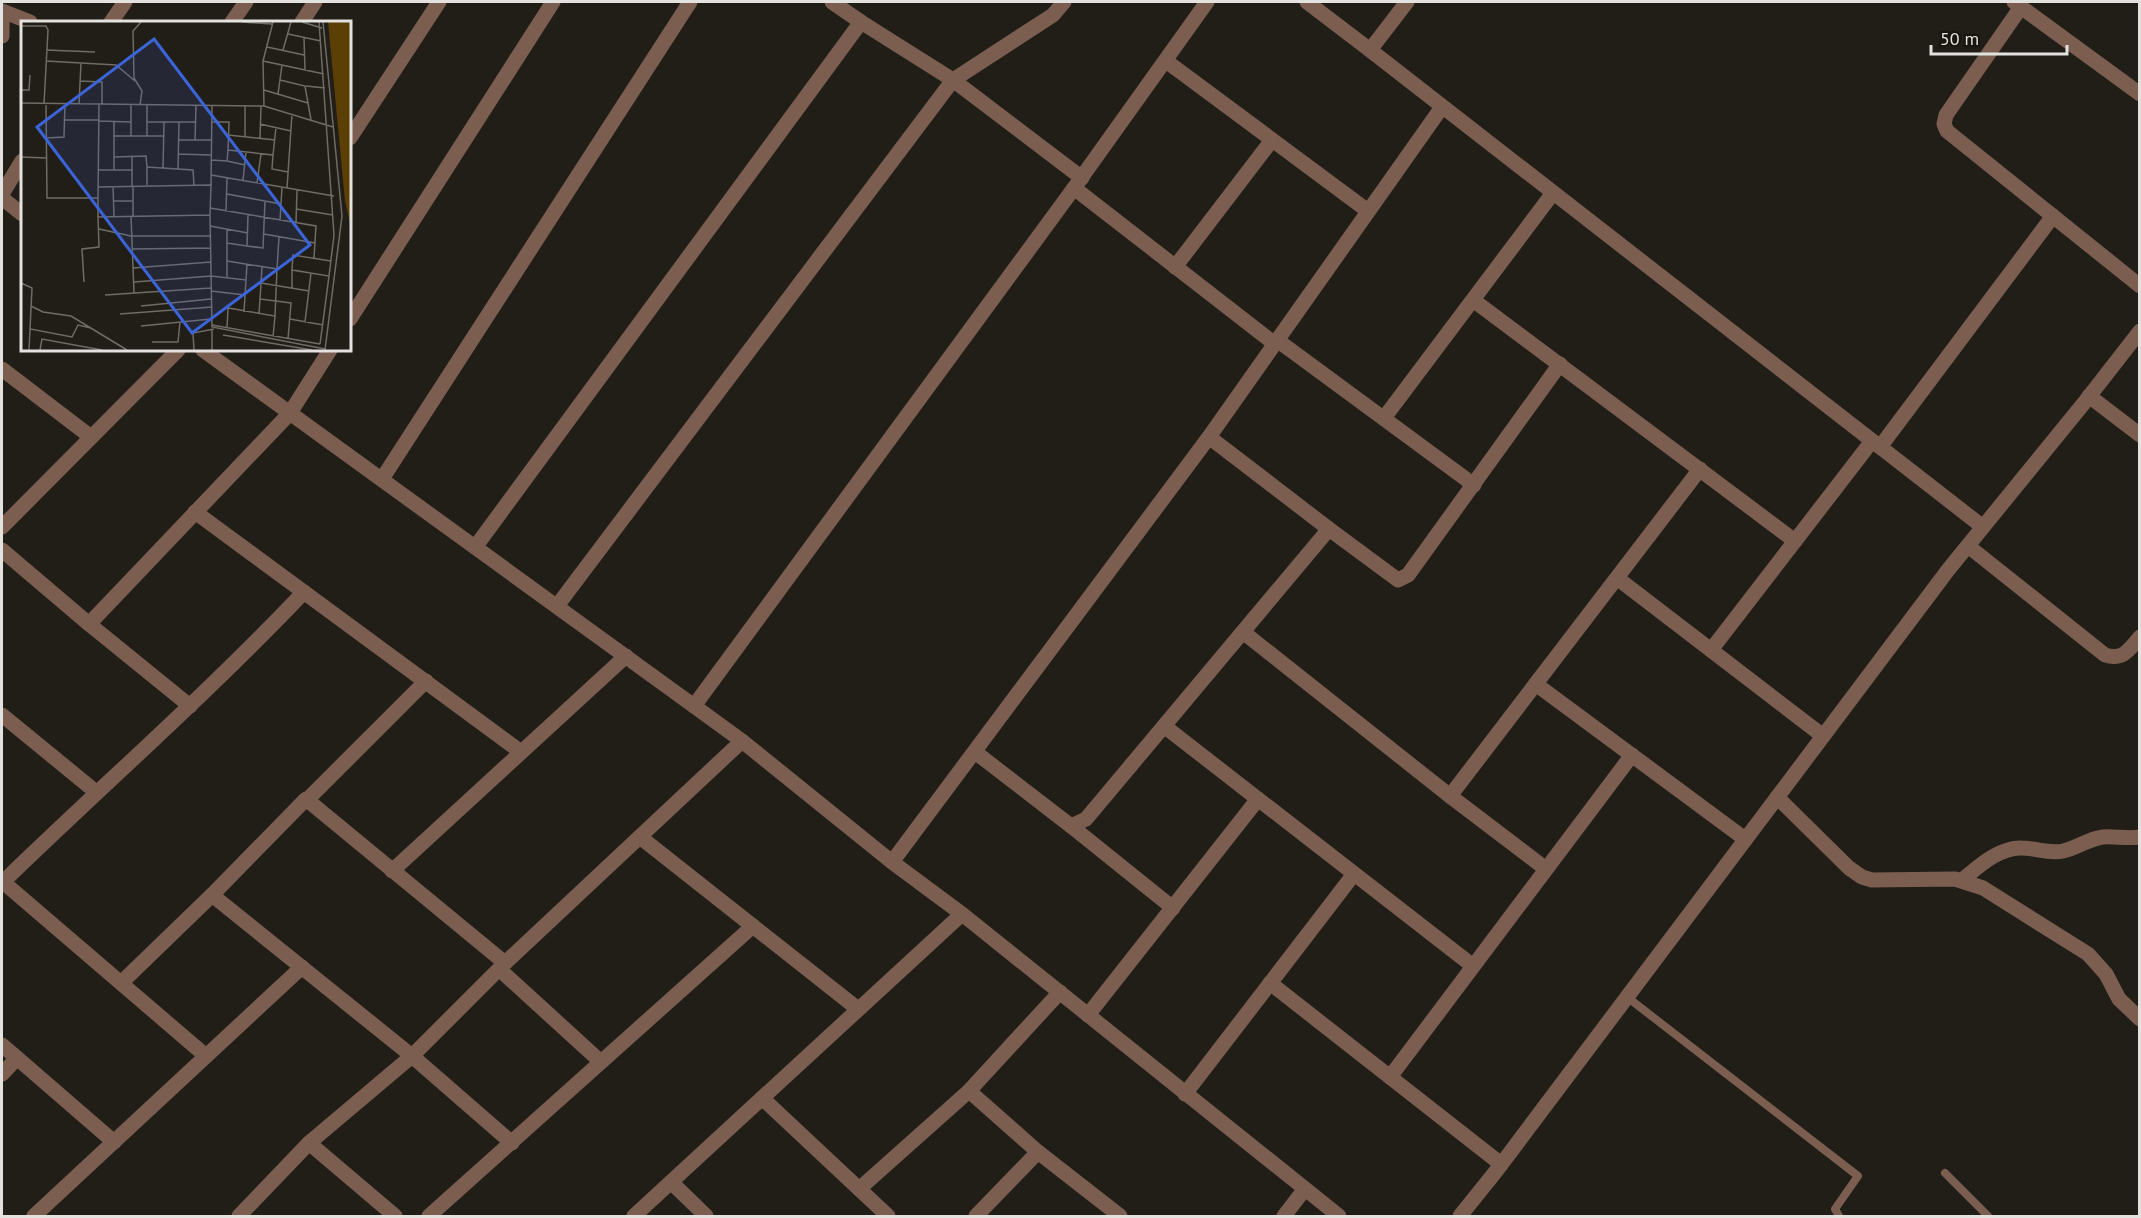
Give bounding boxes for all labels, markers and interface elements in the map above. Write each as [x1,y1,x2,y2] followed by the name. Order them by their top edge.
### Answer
[1931,18,2068,56] scale bar
[21,21,351,351] inset map
[1940,27,1979,50] text: 50 m

